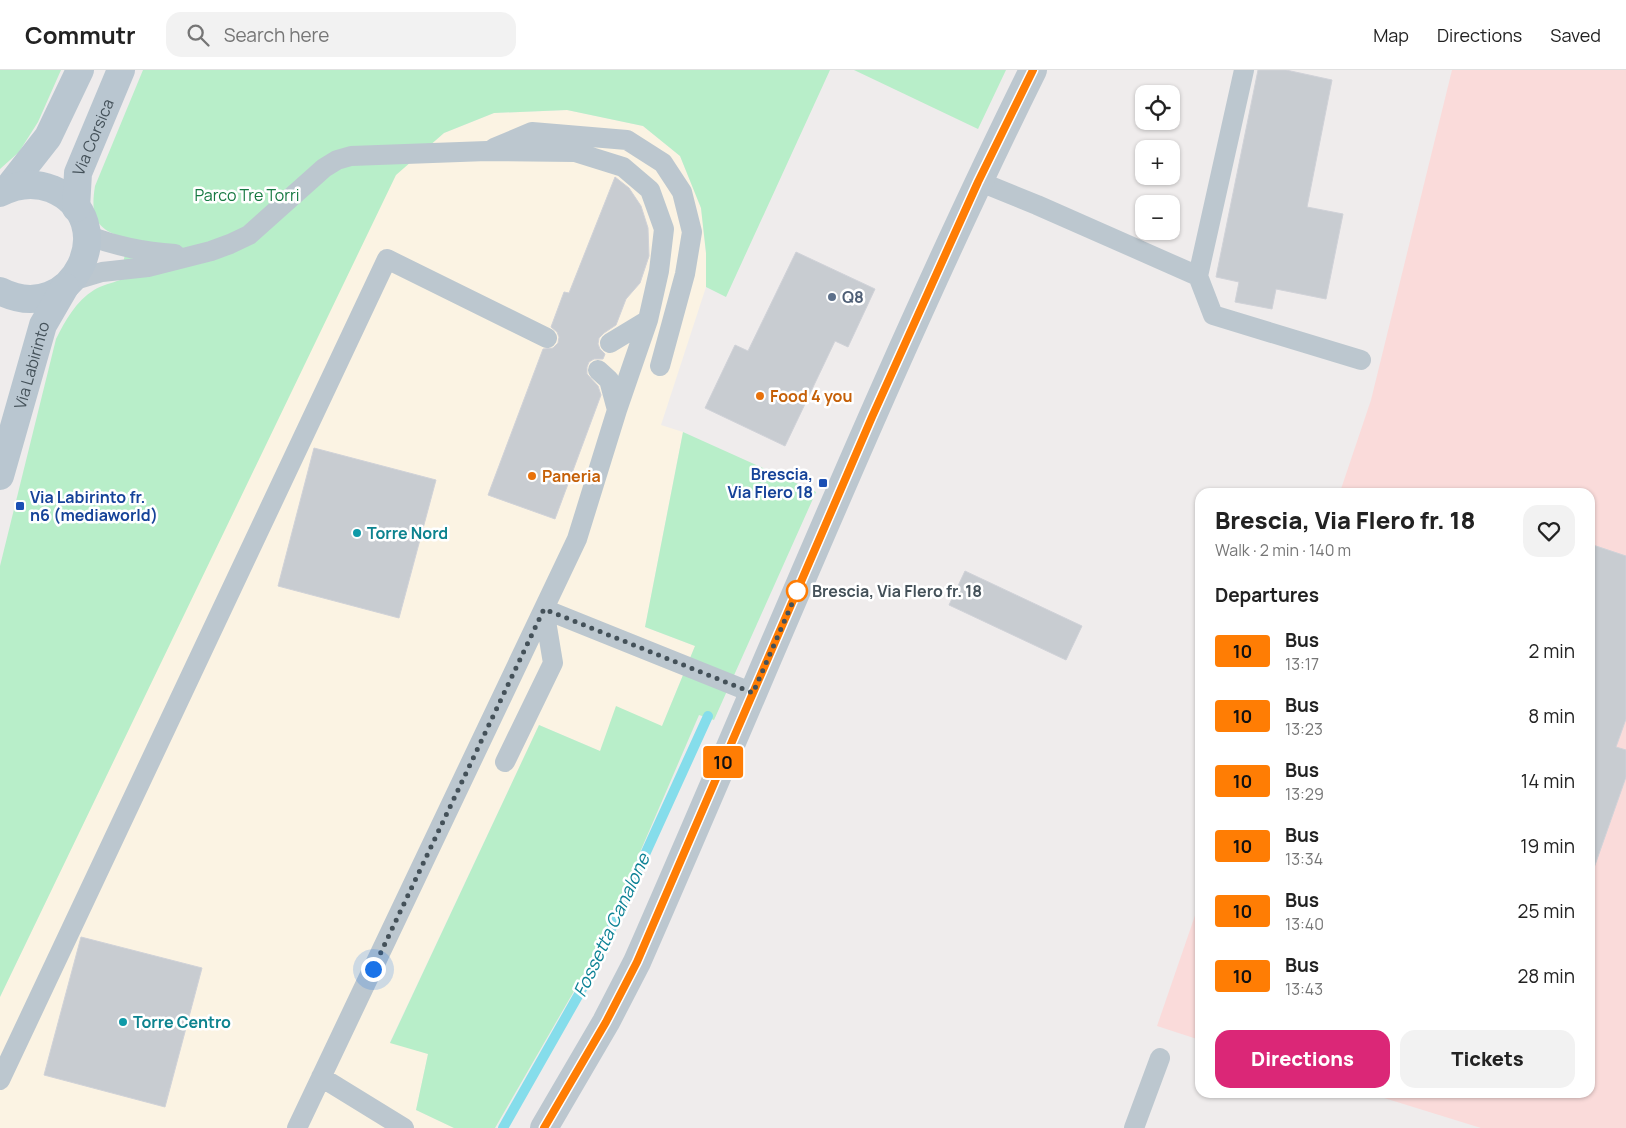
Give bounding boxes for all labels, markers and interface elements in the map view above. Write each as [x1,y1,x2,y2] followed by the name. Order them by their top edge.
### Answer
[166,12,516,57] search box
[25,18,136,51] text: Commutr
[184,21,212,49] icon: search
[224,22,329,48] text: Search here
[1373,23,1409,47] text: Map
[1437,23,1522,47] text: Directions
[1550,23,1601,47] text: Saved
[1135,85,1180,240] map controls
[1135,85,1180,130] button: locate
[67,95,119,179] street label: Via Corsica
[1135,140,1180,185] button: +
[195,184,299,206] park label: Parco Tre Torri
[1135,195,1180,240] button: −
[842,286,864,308] place label: Q8
[826,291,838,303] marker: Q8
[9,319,54,412] street label: Via Labirinto
[770,385,852,407] place label: Food 4 you
[754,390,766,402] marker: Food 4 you
[728,463,813,503] place label: Brescia, Via Flero 18
[542,465,601,487] place label: Paneria
[526,470,538,482] marker: Paneria
[817,477,829,489] marker: Brescia, Via Flero 18
[30,486,158,526] place label: Via Labirinto fr. n6 (mediaworld)
[14,500,26,512] marker: Via Labirinto fr. n6 (mediaworld)
[1215,503,1475,536] text: Brescia, Via Flero fr. 18
[1523,505,1575,557] button: heart
[367,522,448,544] place label: Torre Nord
[351,527,363,539] marker: Torre Nord
[1215,539,1351,561] text: Walk · 2 min · 140 m
[786,580,808,602] marker: Brescia, Via Flero fr. 18
[812,580,982,602] place label: Brescia, Via Flero fr. 18
[1215,582,1319,608] text: Departures
[1285,627,1319,653] text: Bus
[1529,638,1575,664] text: 2 min
[1233,639,1252,663] text: 10
[1285,653,1319,675] text: 13:17
[1285,692,1319,718] text: Bus
[1528,703,1575,729] text: 8 min
[1233,704,1252,728] text: 10
[1285,718,1323,740] text: 13:23
[700,746,746,778] line badge: 10
[713,750,733,774] text: 10
[1285,757,1319,783] text: Bus
[1521,768,1575,794] text: 14 min
[1233,769,1252,793] text: 10
[1285,783,1324,805] text: 13:29
[1285,822,1319,848] text: Bus
[1520,833,1575,859] text: 19 min
[1233,834,1252,858] text: 10
[567,848,655,1000] water label: Fossetta Canalone
[1285,848,1323,870] text: 13:34
[1285,887,1319,913] text: Bus
[1518,898,1575,924] text: 25 min
[1233,899,1252,923] text: 10
[1285,913,1324,935] text: 13:40
[1285,952,1319,978] text: Bus
[361,957,386,982] your location
[1518,963,1575,989] text: 28 min
[1233,964,1252,988] text: 10
[1285,978,1323,1000] text: 13:43
[133,1011,231,1033] place label: Torre Centro
[117,1016,129,1028] marker: Torre Centro
[1215,1030,1390,1088] button: Directions
[1400,1030,1575,1088] button: Tickets

